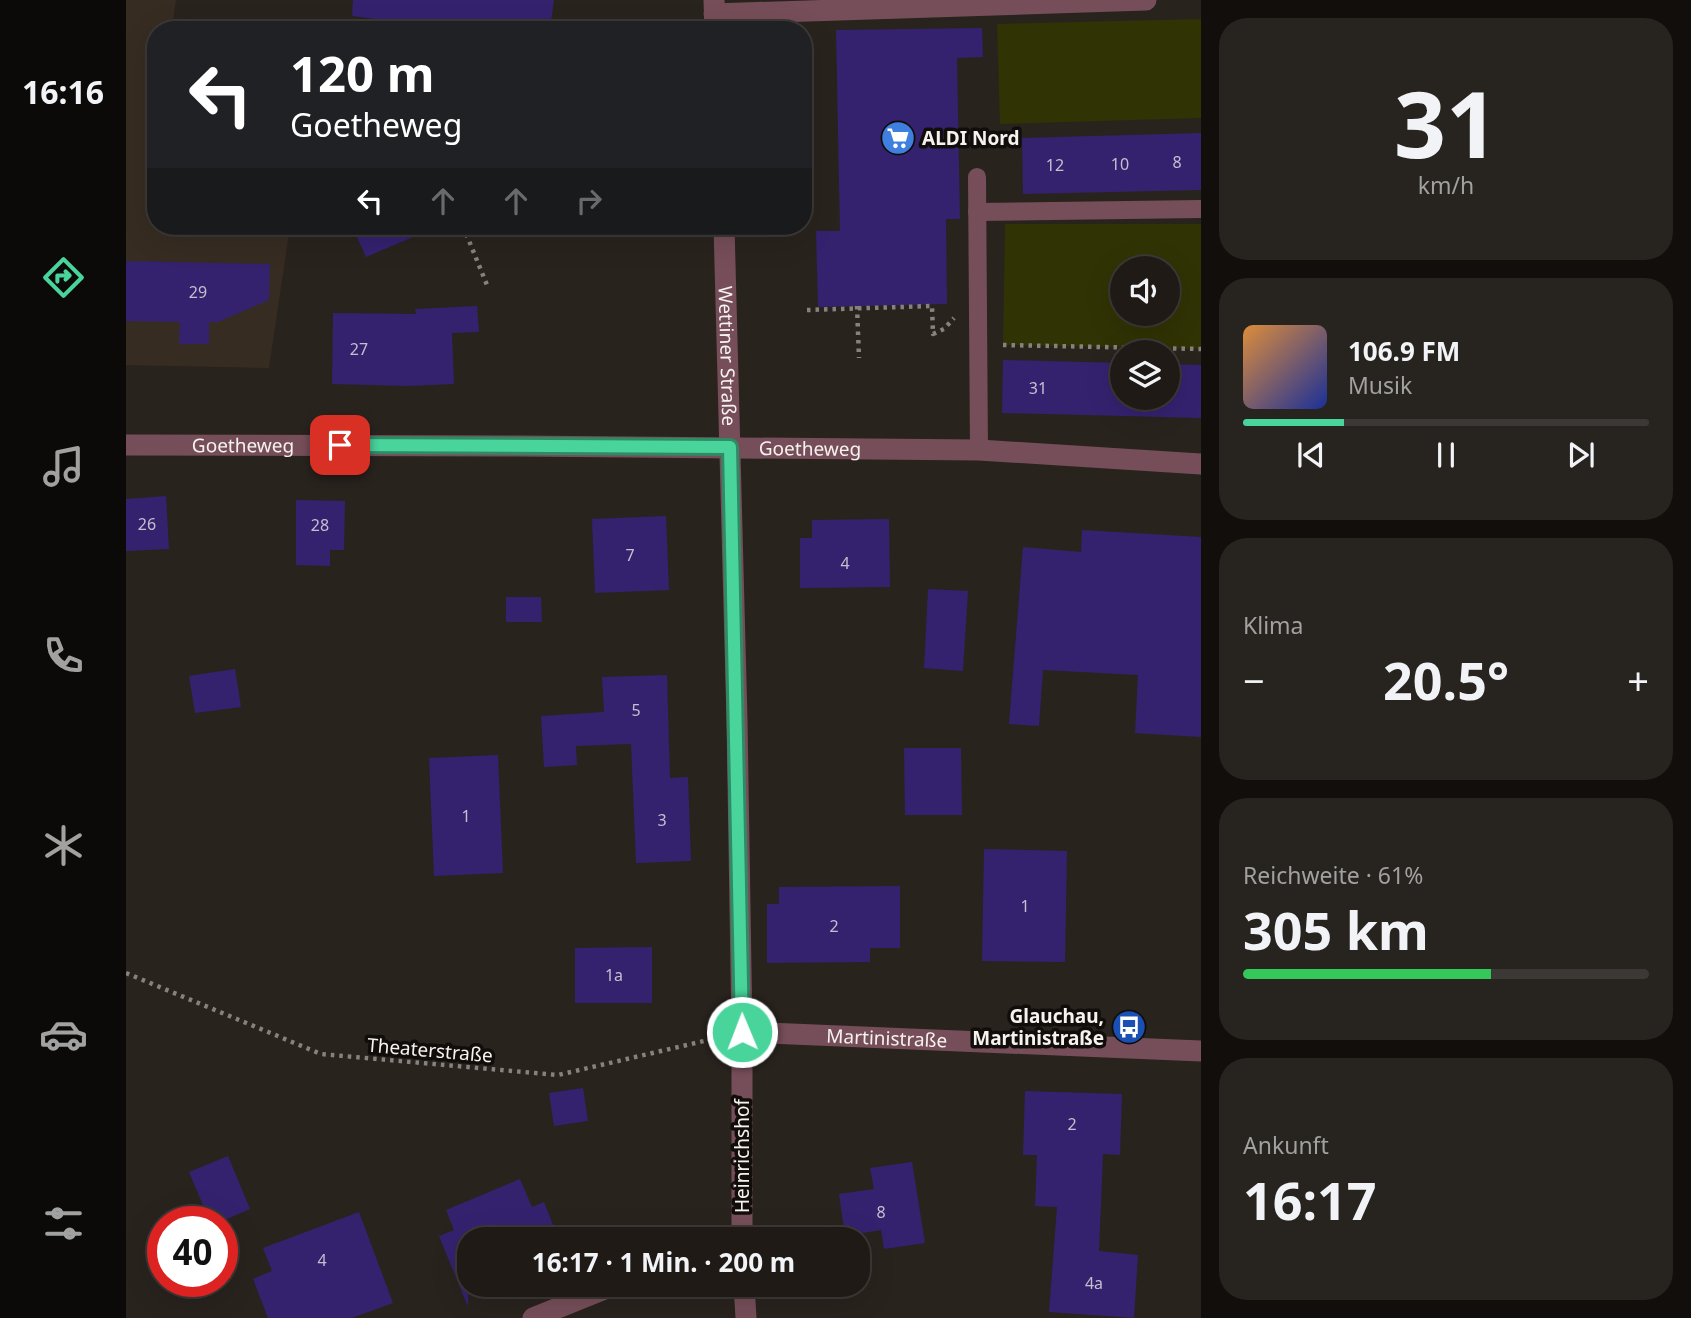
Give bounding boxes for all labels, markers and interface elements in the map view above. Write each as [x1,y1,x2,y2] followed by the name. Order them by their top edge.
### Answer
[290,40,435,106] text: 120 m
[175,49,266,140] icon: left
[1394,61,1498,185] text: 31
[22,70,104,113] text: 16:16
[290,103,462,146] text: Goetheweg
[879,119,917,157] supermarket icon: ALDI Nord
[922,125,1019,151] place label: ALDI Nord
[1172,151,1182,173] house number: 8
[1111,153,1129,175] house number: 10
[1046,154,1064,176] house number: 12
[1418,169,1474,201] text: km/h
[351,182,389,220] icon: left
[424,182,462,220] icon: ahead
[497,182,535,220] icon: ahead
[570,182,608,220] icon: right
[39,253,88,302] icon: directions
[1110,256,1180,410] map controls
[1110,256,1180,326] button: sound
[189,281,207,303] house number: 29
[713,286,742,426] street label: Wettiner Straße
[1348,333,1460,369] text: 106.9 FM
[350,338,368,360] house number: 27
[1110,340,1180,410] button: layers
[1348,369,1412,401] text: Musik
[1029,377,1047,399] house number: 31
[310,415,370,475] pin
[321,426,359,464] icon: arrive
[192,432,294,458] street label: Goetheweg
[759,435,861,462] street label: Goetheweg
[1292,436,1330,474] icon: previous
[1427,436,1465,474] icon: pause
[1562,436,1600,474] icon: next
[39,442,88,491] icon: music
[138,513,156,535] house number: 26
[311,514,329,536] house number: 28
[625,544,635,566] house number: 7
[840,552,850,574] house number: 4
[1243,609,1304,641] text: Klima
[39,631,88,680] icon: phone
[1383,644,1509,715] text: 20.5°
[1243,654,1265,706] text: −
[1627,654,1649,706] text: +
[631,699,641,721] house number: 5
[461,805,471,827] house number: 1
[657,809,667,831] house number: 3
[39,821,88,870] icon: climate
[1243,859,1423,891] text: Reichweite · 61%
[1243,894,1429,965] text: 305 km
[1020,895,1030,917] house number: 1
[829,915,839,937] house number: 2
[605,964,623,986] house number: 1a
[705,995,779,1069] position arrow
[972,1003,1104,1051] place label: Glauchau, Martinistraße
[1110,1008,1148,1046] bus stop icon: Glauchau, Martinistraße
[39,1010,88,1059] icon: car
[826,1023,948,1053] street label: Martinistraße
[366,1032,494,1068] street label: Theaterstraße
[729,1098,755,1213] street label: Heinrichshof
[1067,1113,1077,1135] house number: 2
[1243,1129,1329,1161] text: Ankunft
[1243,1164,1377,1235] text: 16:17
[39,1199,88,1248] icon: filters
[876,1201,886,1223] house number: 8
[147,1206,238,1297] speed limit sign: 40
[532,1244,795,1280] text: 16:17 · 1 Min. · 200 m
[317,1249,327,1271] house number: 4
[1085,1272,1103,1294] house number: 4a

